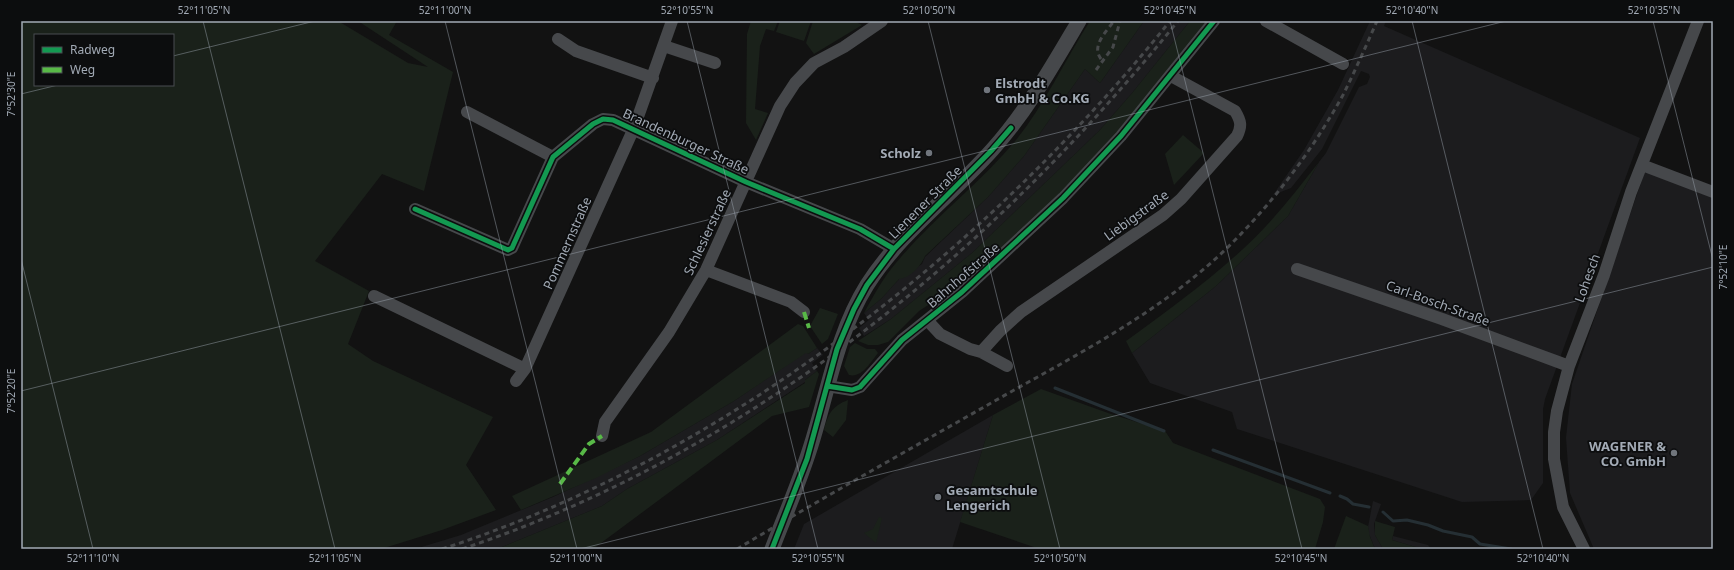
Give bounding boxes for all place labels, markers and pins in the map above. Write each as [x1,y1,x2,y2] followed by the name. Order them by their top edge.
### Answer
[995,74,1090,107] place label: Elstrodt GmbH & Co.KG
[982,85,992,95] marker: Elstrodt GmbH & Co.KG
[880,144,921,162] place label: Scholz
[924,148,934,158] marker: Scholz
[1589,437,1666,470] place label: WAGENER & CO. GmbH
[1669,448,1679,458] marker: WAGENER & CO. GmbH
[946,481,1038,514] place label: Gesamtschule Lengerich
[933,492,943,502] marker: Gesamtschule Lengerich

